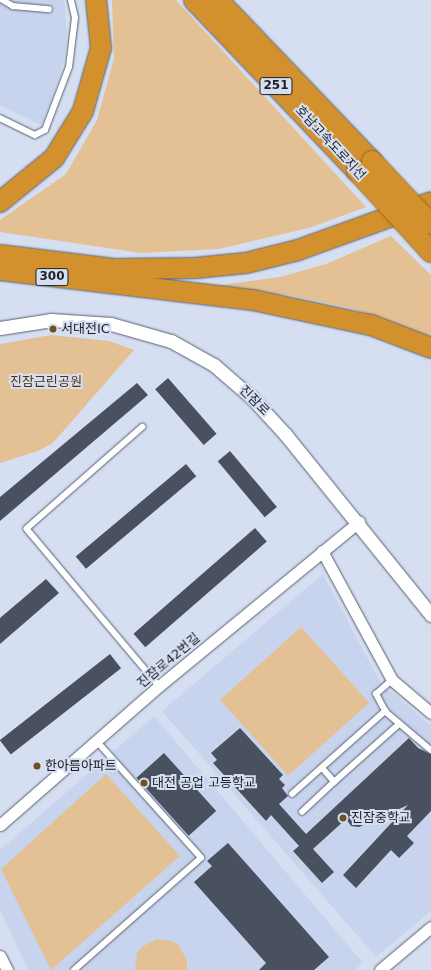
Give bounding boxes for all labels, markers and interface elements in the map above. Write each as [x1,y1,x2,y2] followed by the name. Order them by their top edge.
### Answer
[259,76,293,96] road number: 251
[292,103,368,183] street label: 호남고속도로지선
[35,267,69,287] road number: 300
[61,321,110,337] place label: 서대전IC
[48,324,58,334] marker: 서대전IC
[10,374,82,390] park label: 진잠근린공원
[236,383,272,419] street label: 진잠로
[135,630,203,692] street label: 진잠로42번길
[45,758,117,774] place label: 한아름아파트
[32,761,42,771] marker: 한아름아파트
[152,775,256,791] place label: 대전 공업 고등학교
[139,778,149,788] marker: 대전 공업 고등학교
[351,810,411,826] place label: 진잠중학교
[338,813,348,823] marker: 진잠중학교

